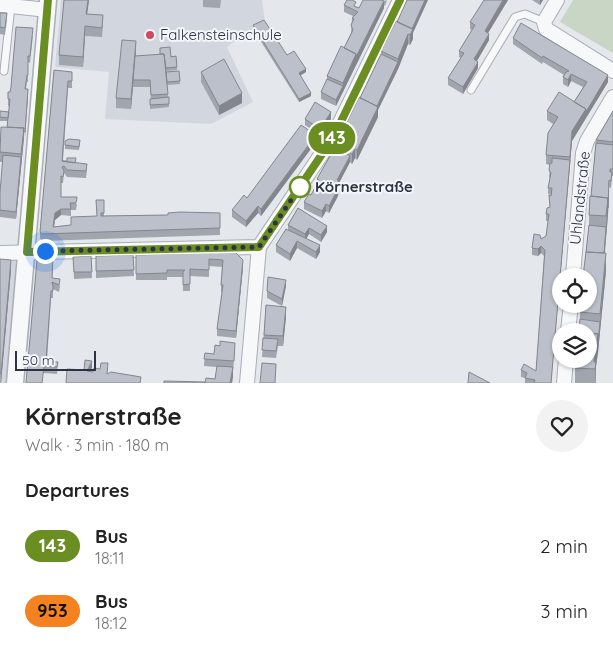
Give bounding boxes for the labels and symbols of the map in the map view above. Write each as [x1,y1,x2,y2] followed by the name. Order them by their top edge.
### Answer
[160,25,282,44] place label: Falkensteinschule
[144,29,156,41] marker: Falkensteinschule
[303,122,361,154] line badge: 143
[565,150,594,246] street label: Uhlandstraße
[289,176,311,198] marker: Körnerstraße
[315,177,413,196] place label: Körnerstraße
[33,239,58,264] your location
[15,348,96,371] scale bar

